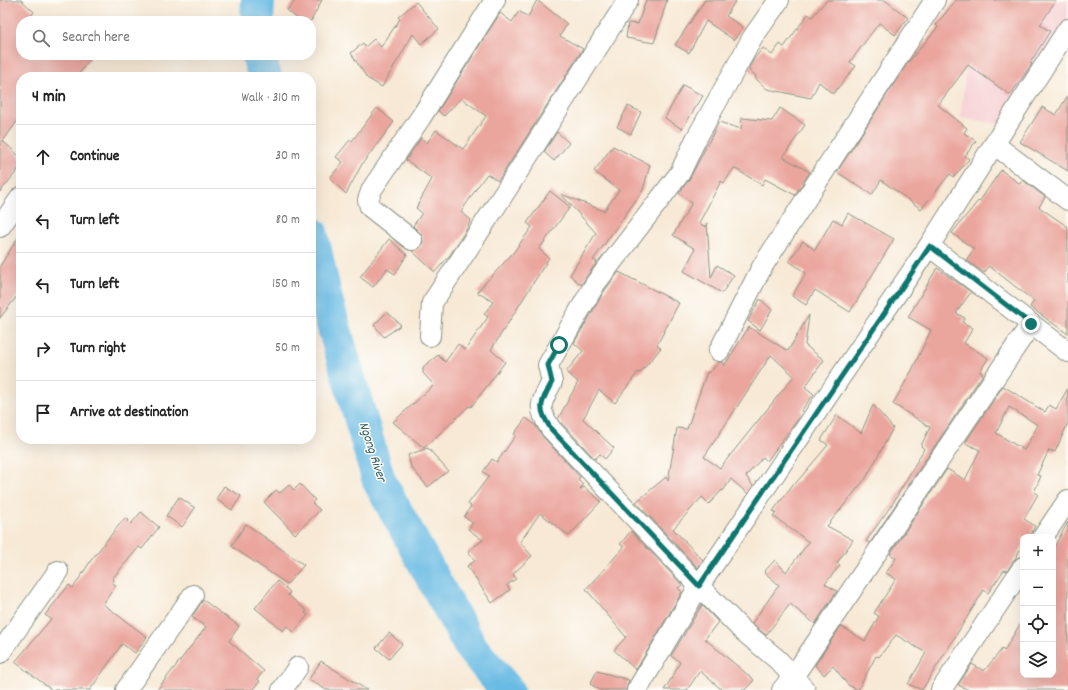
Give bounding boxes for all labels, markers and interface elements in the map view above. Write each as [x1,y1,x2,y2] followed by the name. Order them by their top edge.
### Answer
[16,16,316,60] search box
[30,27,52,49] icon: search
[62,27,130,49] text: Search here
[32,86,66,110] text: 4 min
[241,89,300,108] text: Walk · 310 m
[32,146,54,168] icon: ahead
[70,146,119,168] text: Continue
[275,147,300,166] text: 30 m
[32,210,54,232] icon: left
[70,210,119,232] text: Turn left
[276,211,300,230] text: 80 m
[32,274,54,296] icon: left
[70,274,119,296] text: Turn left
[272,275,300,294] text: 150 m
[1022,315,1040,333] route end
[550,336,568,354] route start
[32,338,54,360] icon: right
[70,338,126,360] text: Turn right
[275,339,300,358] text: 50 m
[32,402,54,424] icon: arrive
[70,402,188,424] text: Arrive at destination
[353,420,392,486] water label: Ngong River
[1020,534,1056,678] map controls
[1020,534,1056,570] button: +
[1020,570,1056,606] button: −
[1020,606,1056,642] button: locate
[1020,642,1056,678] button: layers

